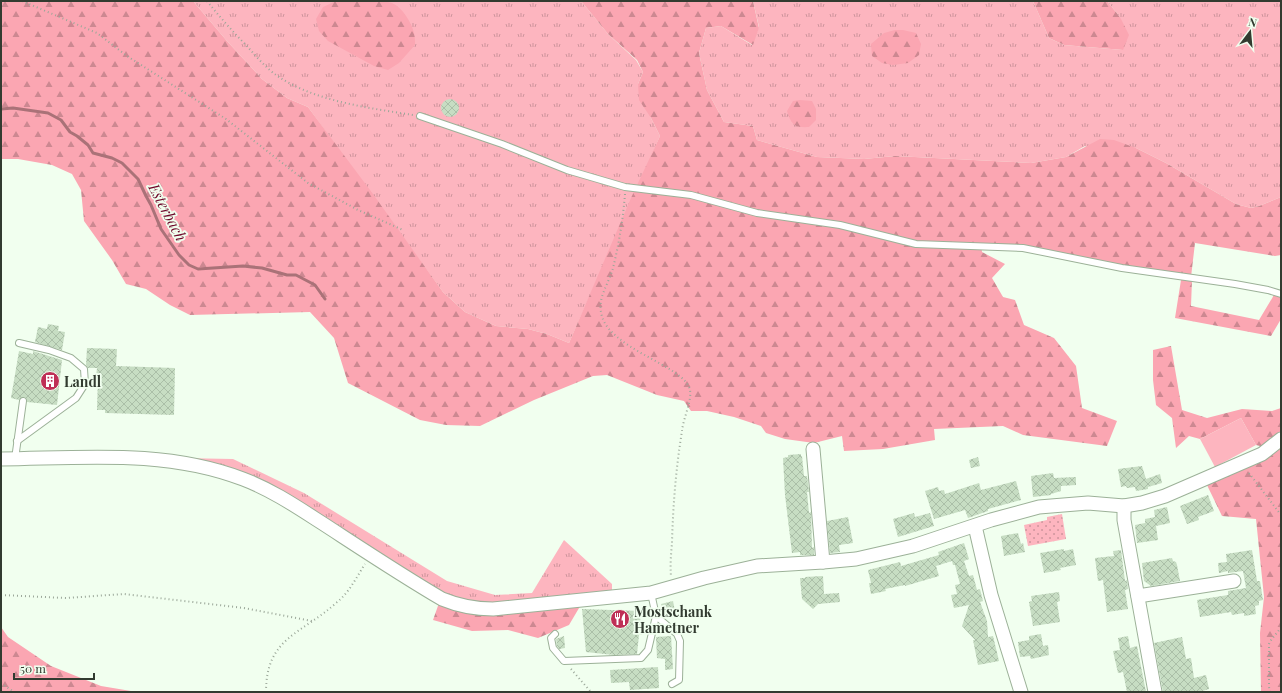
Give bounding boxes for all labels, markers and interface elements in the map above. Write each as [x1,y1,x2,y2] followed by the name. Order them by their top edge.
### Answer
[1230,12,1270,52] north arrow
[1247,14,1259,30] text: N
[144,179,192,244] water label: Esterbach
[39,370,61,392] building icon: Landl
[64,372,102,391] place label: Landl
[634,602,713,637] place label: Mostschank Hametner
[609,608,631,630] restaurant icon: Mostschank Hametner
[14,655,94,681] scale bar
[20,660,46,676] text: 50 m

